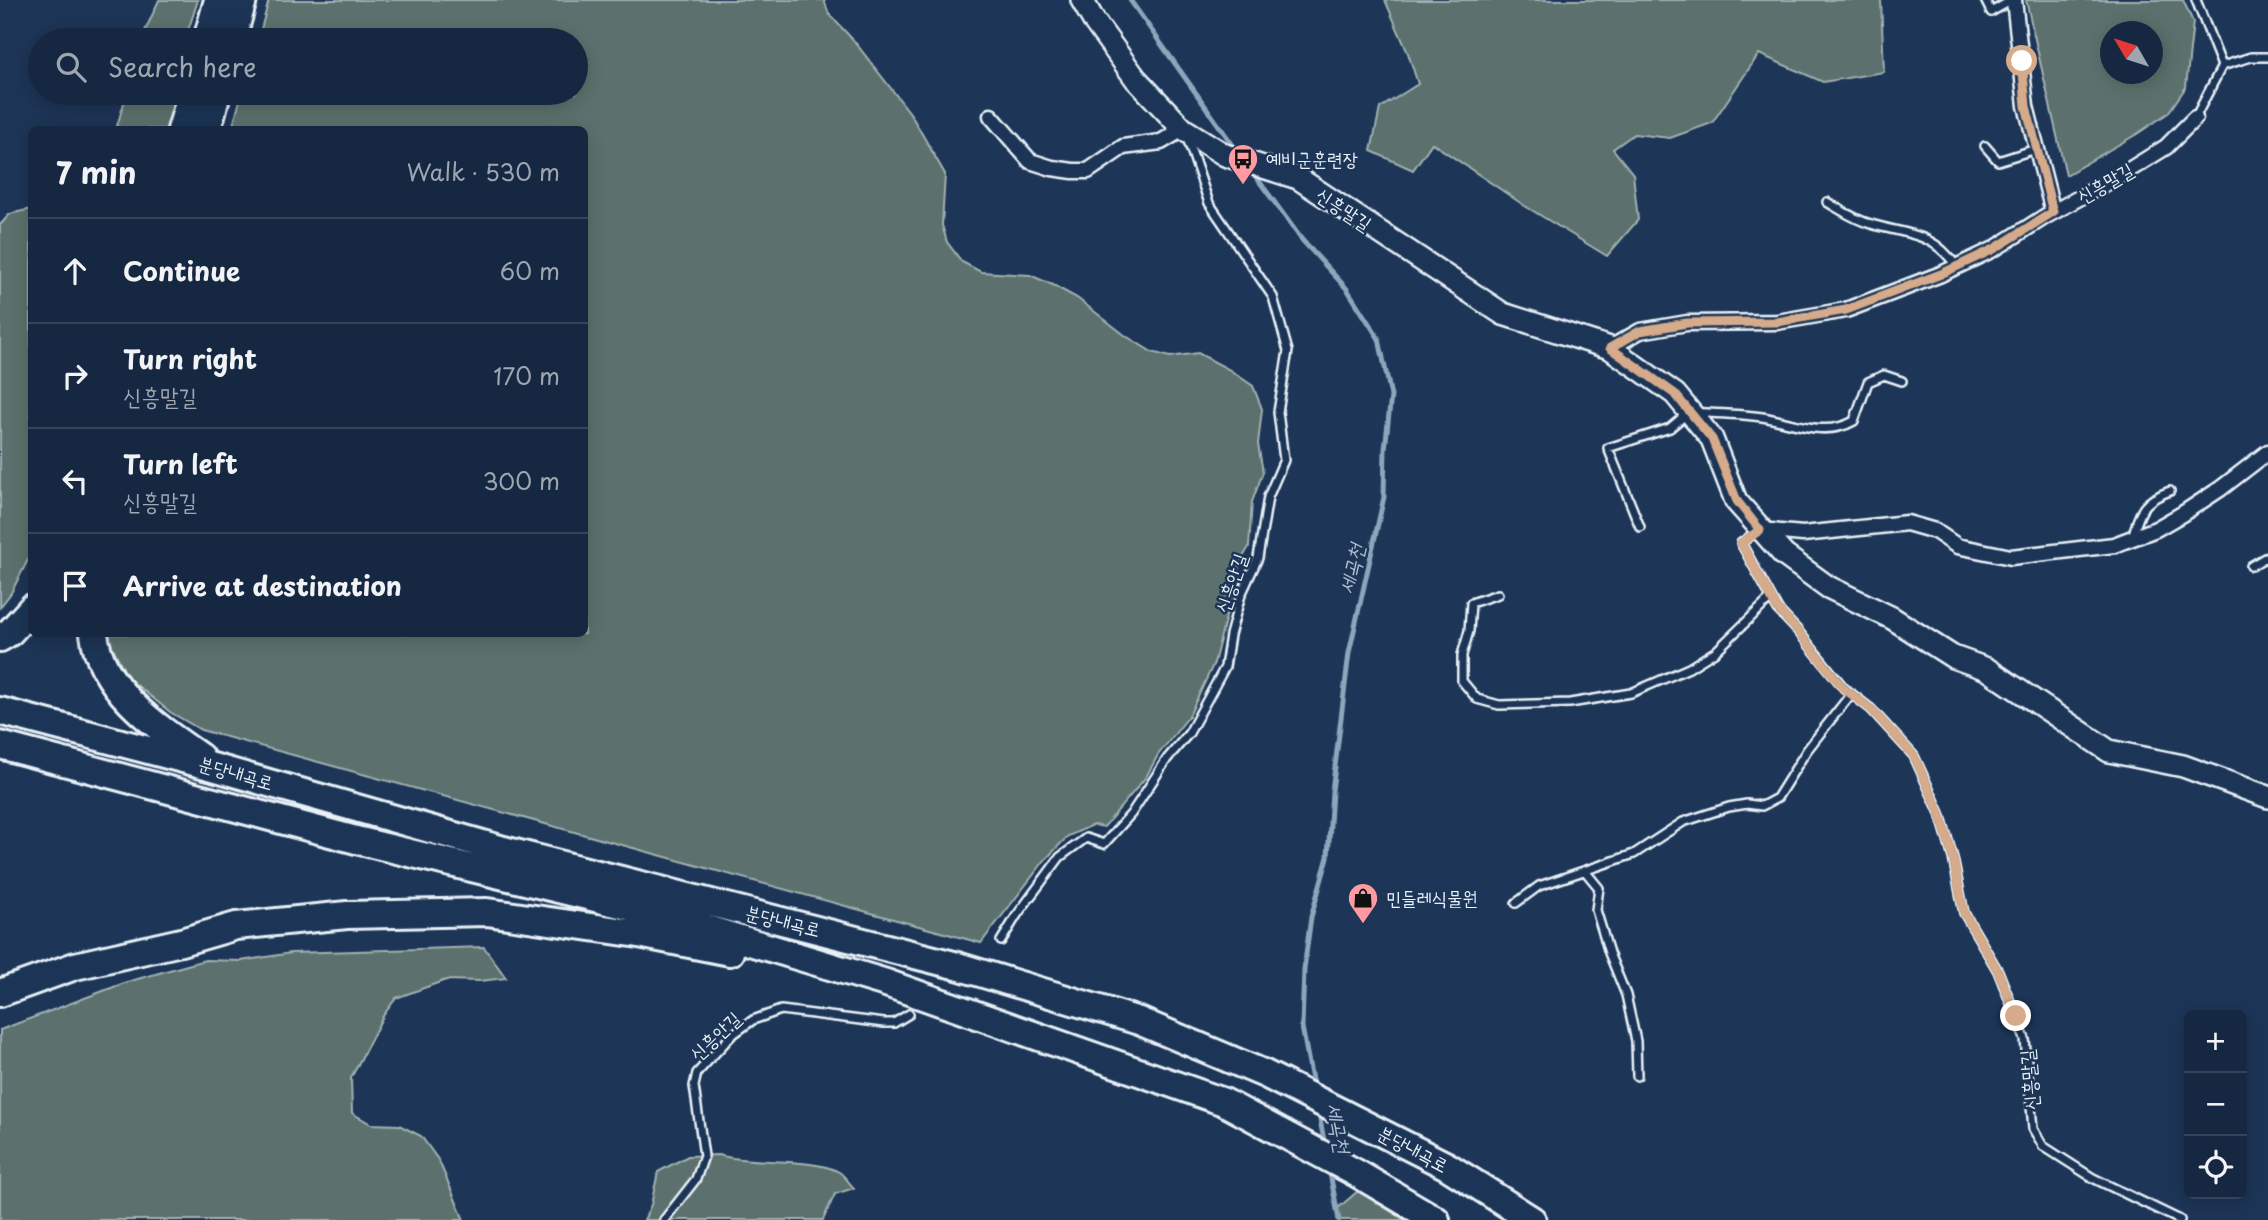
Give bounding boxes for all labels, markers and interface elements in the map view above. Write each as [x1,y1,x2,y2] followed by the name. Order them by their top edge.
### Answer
[2100,21,2163,84] north arrow
[28,28,588,105] search box
[2006,45,2037,76] route start
[108,47,257,86] text: Search here
[52,48,90,86] icon: search
[1226,142,1260,186] bus stop icon: 예비군훈련장
[1266,144,1358,172] place label: 예비군훈련장
[56,149,137,194] text: 7 min
[407,154,560,189] text: Walk · 530 m
[2071,155,2138,210] street label: 신흥말길
[1311,180,1378,237] street label: 신흥말길
[123,251,240,290] text: Continue
[56,252,94,290] icon: ahead
[500,253,560,288] text: 60 m
[123,339,257,378] text: Turn right
[56,357,94,395] icon: right
[493,358,560,393] text: 170 m
[123,378,197,413] text: 신흥말길
[123,444,238,483] text: Turn left
[56,462,94,500] icon: left
[483,463,560,498] text: 300 m
[123,483,197,518] text: 신흥말길
[1329,538,1372,597] water label: 세곡천
[1207,549,1253,616] street label: 신흥안길
[123,566,402,605] text: Arrive at destination
[56,567,94,605] icon: arrive
[196,748,277,796] street label: 분당내곡로
[1346,881,1380,925] shop icon: 민들레식물원
[1386,883,1478,911] place label: 민들레식물원
[743,897,824,943] street label: 분당내곡로
[2000,1000,2031,1031] route end
[682,1004,746,1066] street label: 신흥안길
[2184,1010,2247,1199] map controls
[2184,1010,2247,1073] button: +
[2011,1048,2045,1112] street label: 신흥말길
[2184,1073,2247,1136] button: −
[1319,1100,1361,1158] water label: 세곡천
[1373,1118,1454,1178] street label: 분당내곡로
[2184,1136,2247,1199] button: locate

